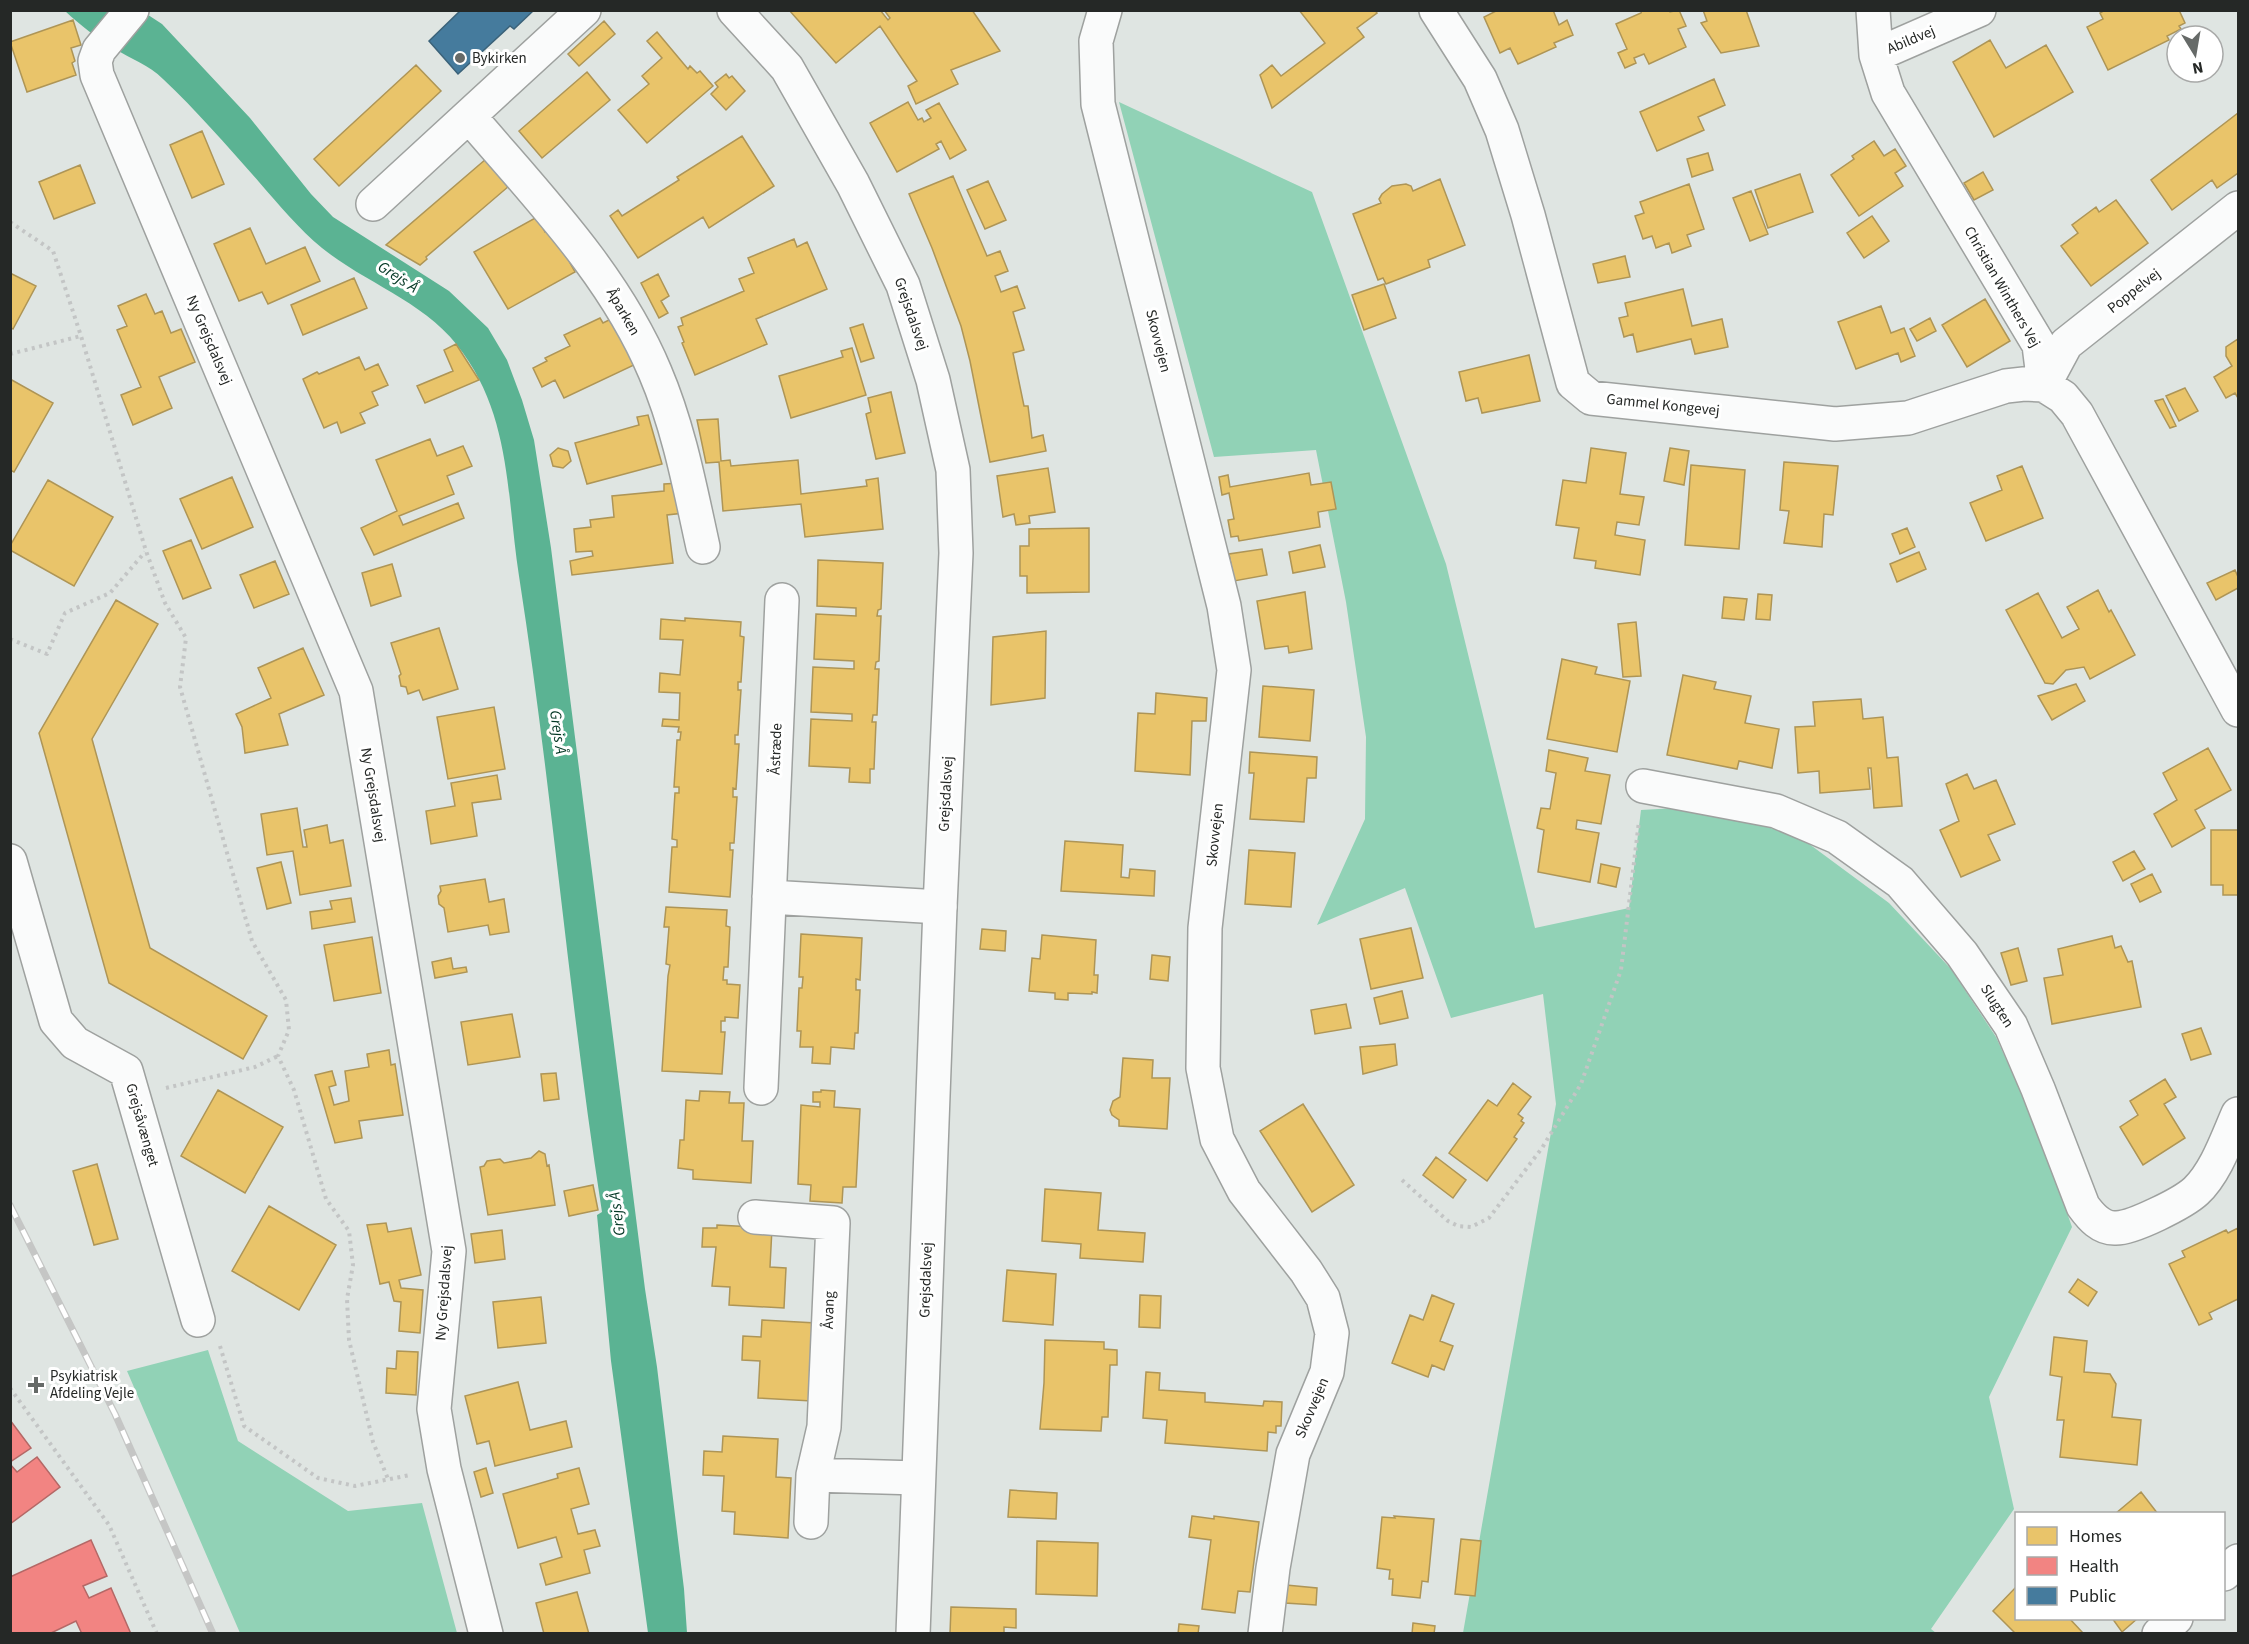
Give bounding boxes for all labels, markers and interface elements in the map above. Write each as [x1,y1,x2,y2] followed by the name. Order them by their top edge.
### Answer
[1884,20,1938,60] street label: Abildvej
[2165,24,2225,84] north arrow
[472,48,527,69] place label: Bykirken
[453,51,467,65] marker: Bykirken
[2190,56,2205,80] text: N
[1959,223,2045,351] street label: Christian Winthers Vej
[374,256,422,298] water label: Grejs Å
[2103,264,2165,318] street label: Poppelvej
[889,275,933,353] street label: Grejsdalsvej
[601,284,645,340] street label: Åparken
[181,292,237,388] street label: Ny Grejsdalsvej
[1140,307,1176,375] street label: Skovvejen
[1605,389,1721,421] street label: Gammel Kongevej
[544,709,572,755] water label: Grejs Å
[765,723,787,775] street label: Åstræde
[355,746,391,844] street label: Ny Grejsdalsvej
[934,756,958,832] street label: Grejsdalsvej
[1201,802,1229,868] street label: Skovvejen
[1975,980,2019,1032] street label: Slugten
[120,1081,164,1169] street label: Grejsåvænget
[603,1191,631,1237] water label: Grejs Å
[914,1242,938,1318] street label: Grejsdalsvej
[430,1245,458,1341] street label: Ny Grejsdalsvej
[818,1290,840,1329] street label: Åvang
[50,1366,134,1404] place label: Psykiatrisk Afdeling Vejle
[1290,1374,1334,1442] street label: Skovvejen
[27,1376,45,1394] marker: Psykiatrisk Afdeling Vejle
[2015,1512,2225,1620] legend
[2069,1524,2122,1549] text: Homes
[2069,1554,2119,1579] text: Health
[2069,1584,2116,1609] text: Public

